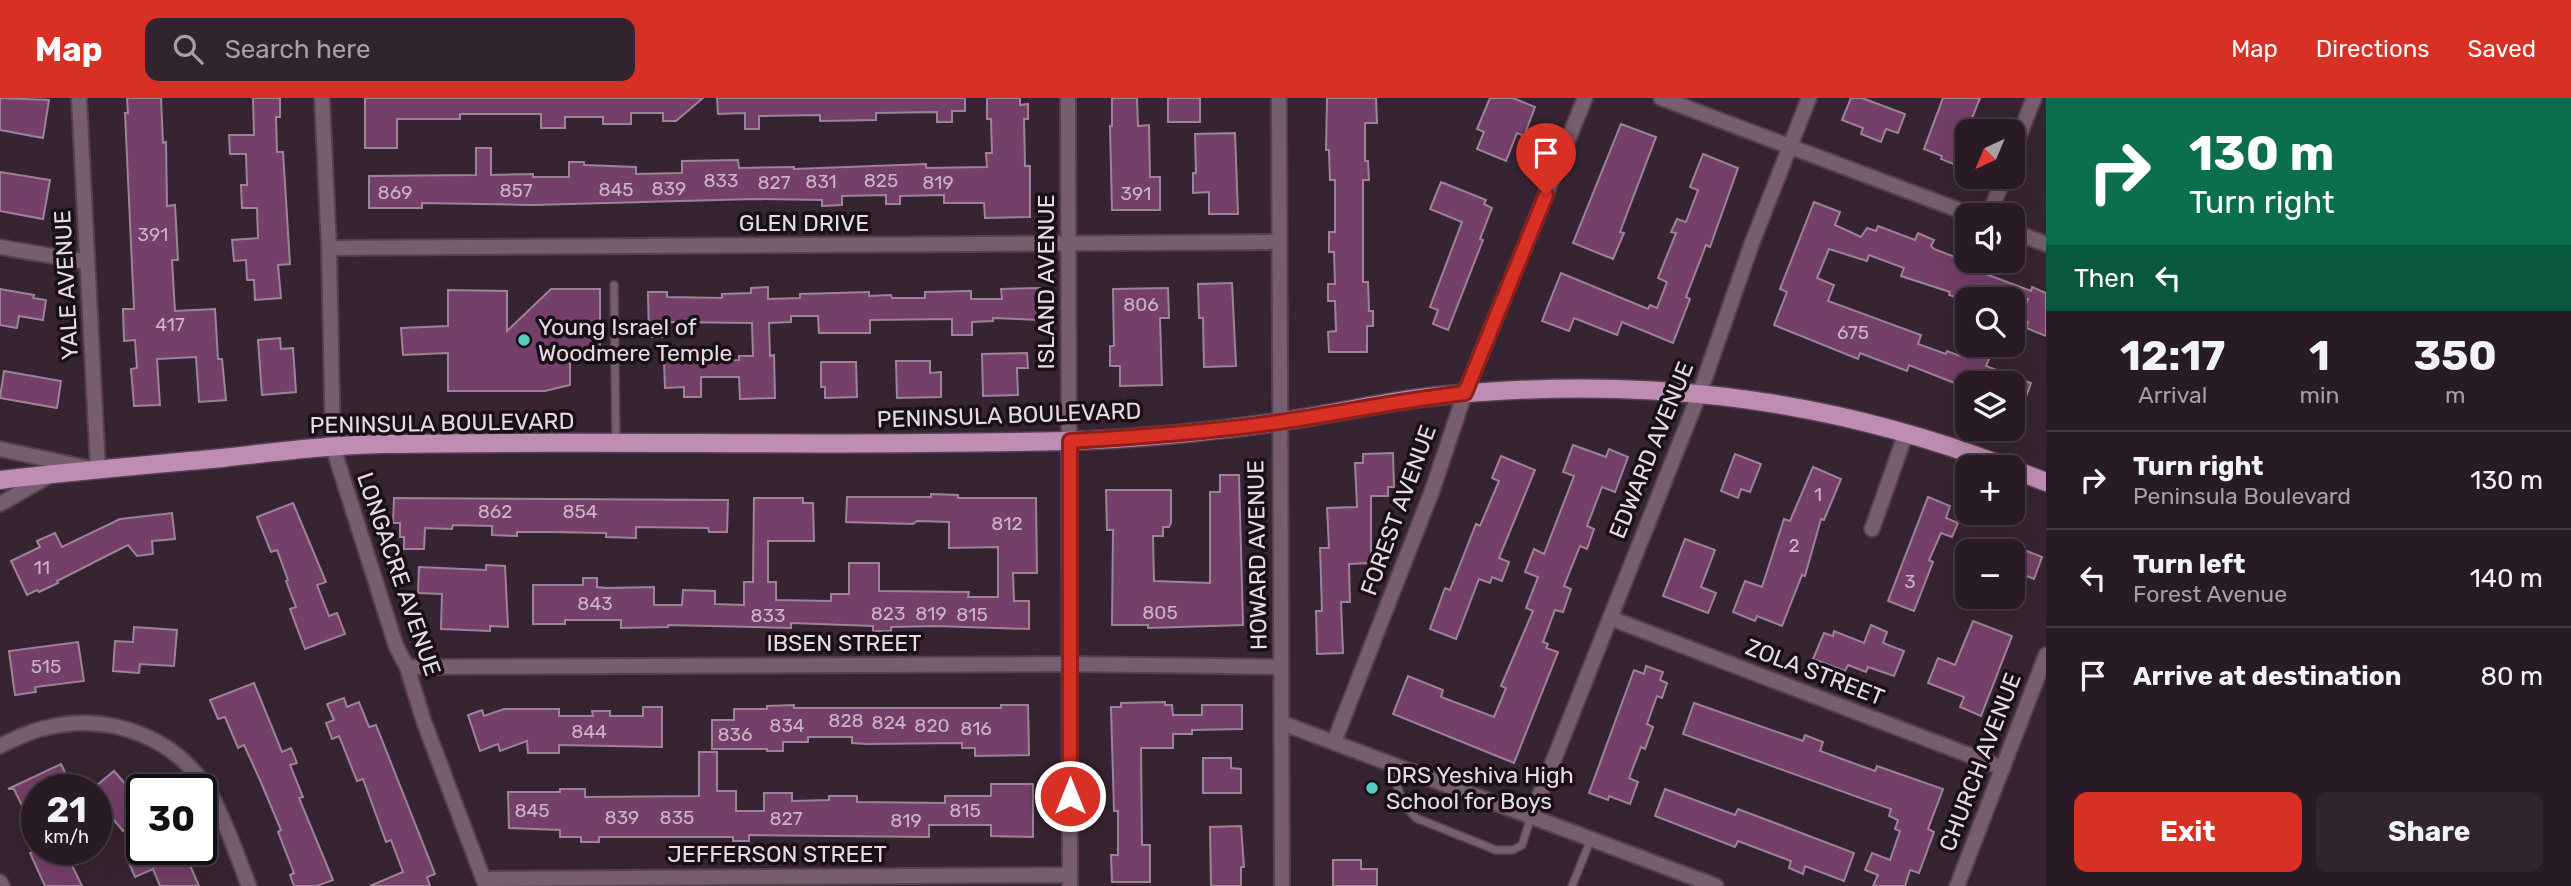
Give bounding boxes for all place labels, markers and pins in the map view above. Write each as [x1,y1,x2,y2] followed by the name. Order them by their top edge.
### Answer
[1516,123,1576,195] pin
[538,313,732,367] place label: Young Israel of Woodmere Temple
[516,332,532,348] marker: Young Israel of Woodmere Temple
[1386,761,1574,815] place label: DRS Yeshiva High School for Boys
[1364,780,1380,796] marker: DRS Yeshiva High School for Boys

